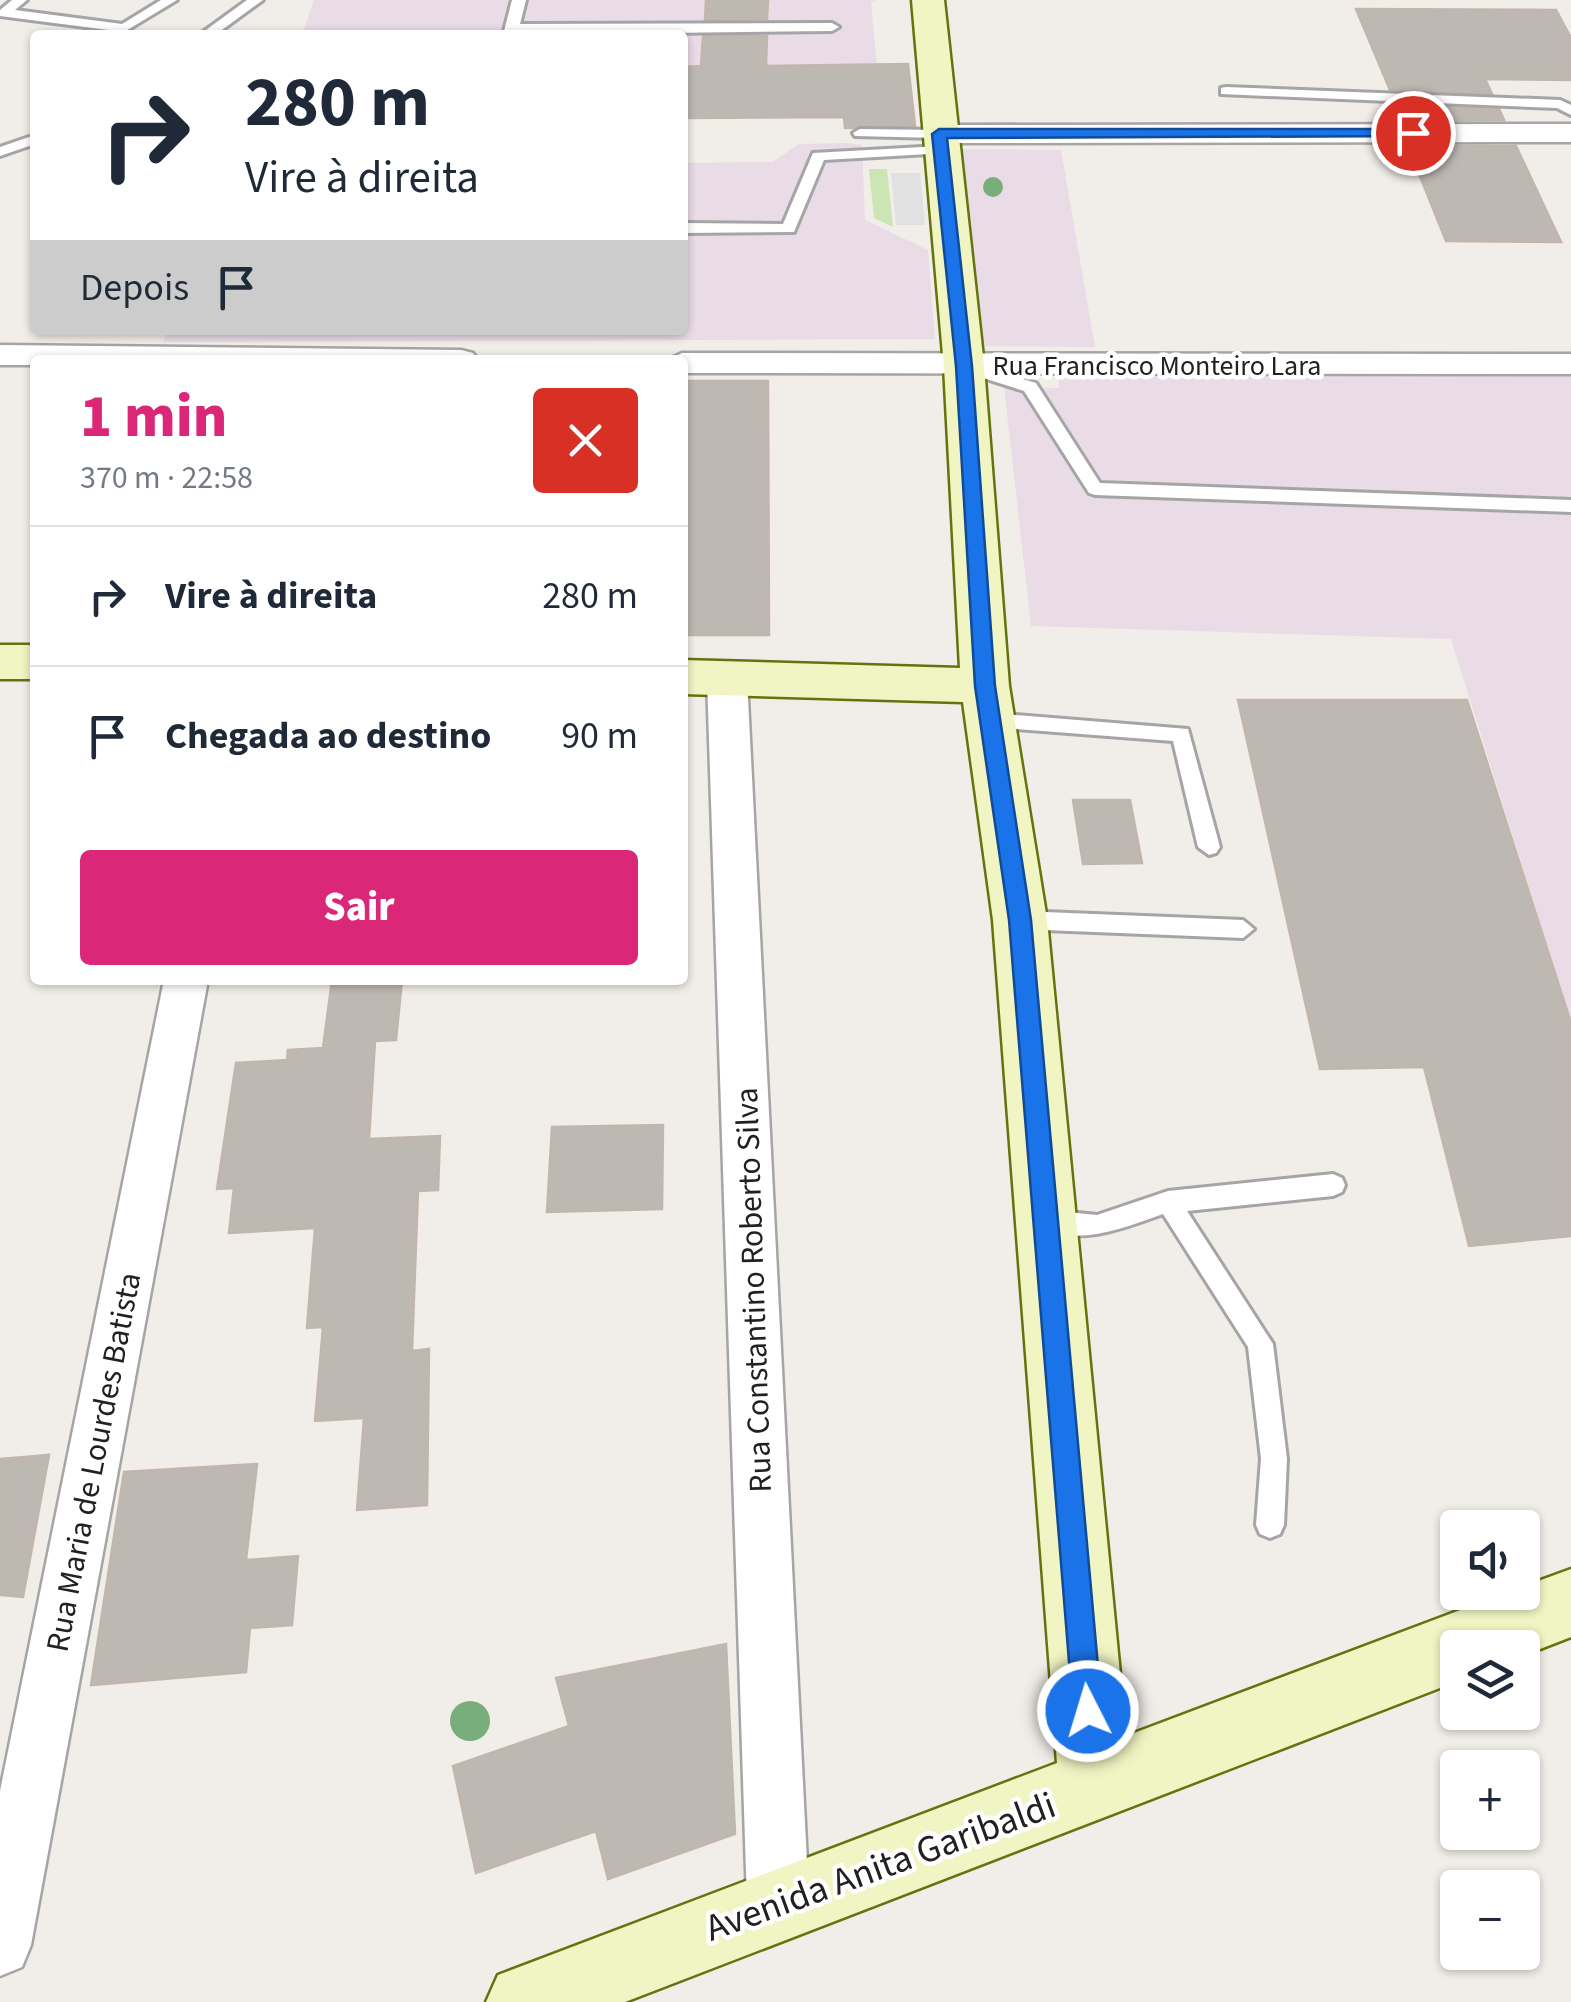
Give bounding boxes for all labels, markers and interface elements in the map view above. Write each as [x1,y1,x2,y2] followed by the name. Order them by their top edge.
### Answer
[245,53,430,153] text: 280 m
[80,70,210,200] icon: right
[1371,91,1456,176] pin
[1386,106,1441,161] icon: arrive
[245,146,479,210] text: Vire à direita
[209,260,264,315] icon: arrive
[80,261,189,315] text: Depois
[993,346,1321,386] street label: Rua Francisco Monteiro Lara
[80,375,227,460] text: 1 min
[533,388,638,493] button: close
[80,455,253,501] text: 370 m · 22:58
[80,569,135,624] icon: right
[165,569,377,623] text: Vire à direita
[542,569,638,623] text: 280 m
[80,709,135,764] icon: arrive
[165,709,491,763] text: Chegada ao destino
[561,709,638,763] text: 90 m
[80,850,638,965] button: Sair
[724,1087,784,1493] street label: Rua Constantino Roberto Silva
[35,1269,153,1656] street label: Rua Maria de Lourdes Batista
[1440,1510,1540,1970] map controls
[1440,1510,1540,1610] button: sound
[1440,1630,1540,1730] button: layers
[1036,1659,1140,1763] position arrow
[1440,1750,1540,1850] button: +
[698,1778,1063,1955] street label: Avenida Anita Garibaldi
[1440,1870,1540,1970] button: −

